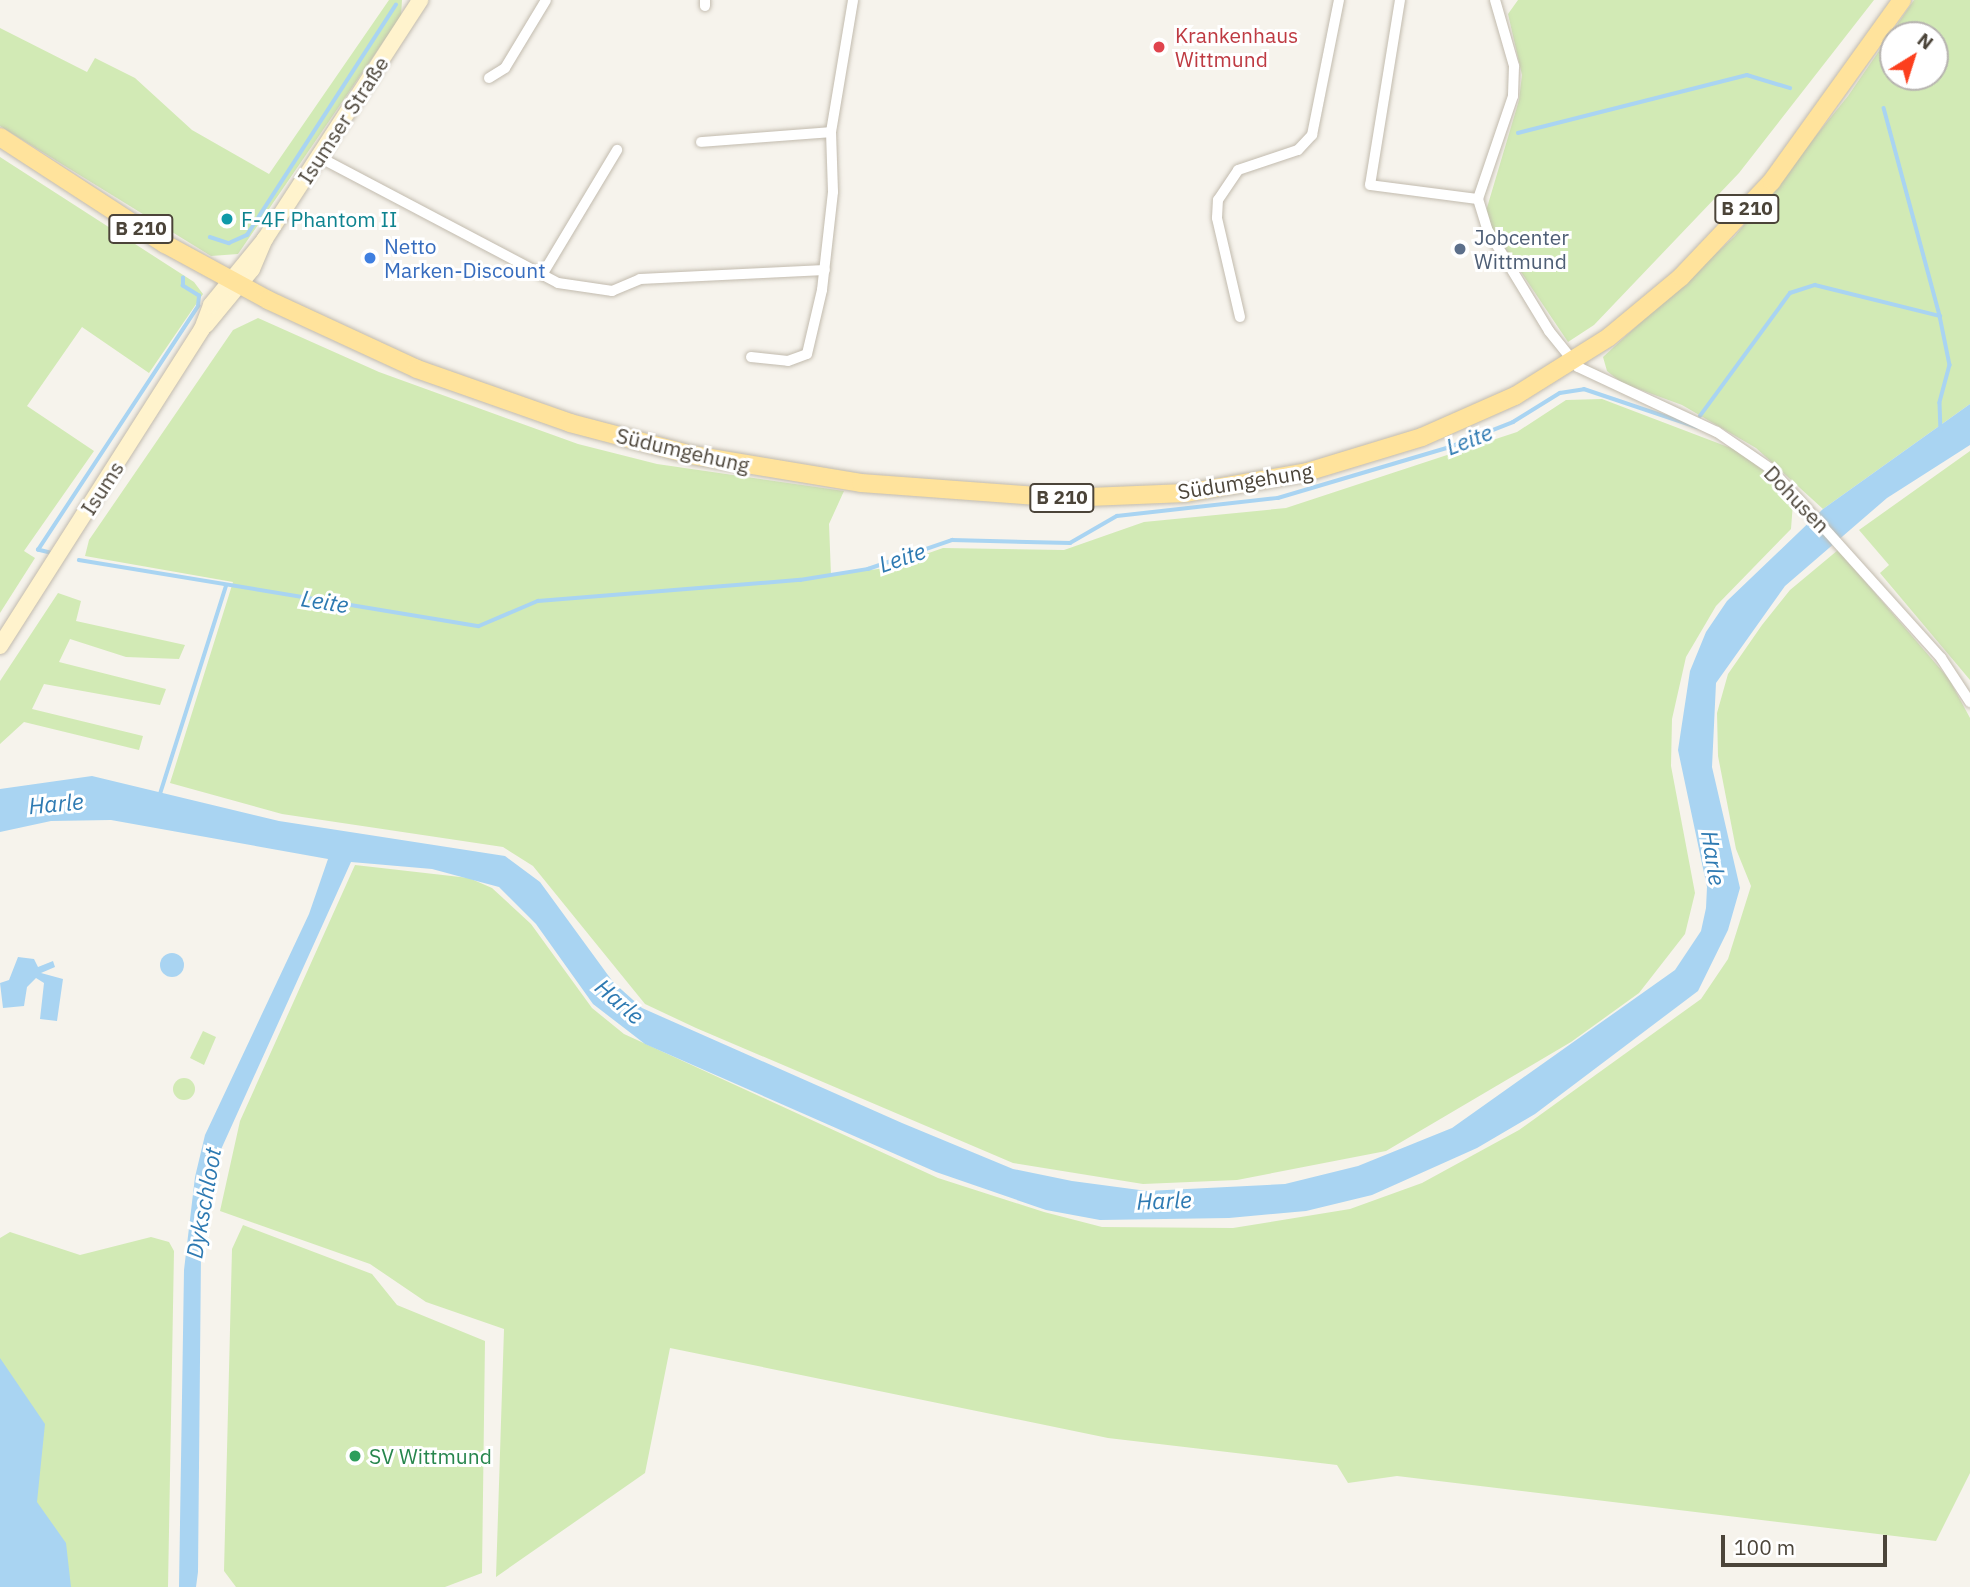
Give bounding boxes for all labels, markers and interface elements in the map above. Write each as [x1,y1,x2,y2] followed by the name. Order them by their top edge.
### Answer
[1879,21,1949,91] north arrow
[1175,22,1298,72] place label: Krankenhaus Wittmund
[1913,27,1939,55] text: N
[1149,37,1169,57] marker: Krankenhaus Wittmund
[292,52,394,188] street label: Isumser Straße
[1714,194,1780,224] road number: B 210
[241,206,397,232] place label: F-4F Phantom II
[219,211,235,227] marker: F-4F Phantom II
[108,214,174,244] road number: B 210
[1474,224,1569,274] place label: Jobcenter Wittmund
[384,233,546,283] place label: Netto Marken-Discount
[1452,241,1468,257] marker: Jobcenter Wittmund
[362,250,378,266] marker: Netto Marken-Discount
[1442,418,1496,460] water label: Leite
[614,422,752,478] street label: Südumgehung
[75,456,129,520] street label: Isums
[1176,458,1314,504] street label: Südumgehung
[1759,460,1835,538] street label: Dohusen
[1029,482,1095,513] road number: B 210
[875,536,929,578] water label: Leite
[299,584,351,618] water label: Leite
[27,787,85,819] water label: Harle
[1696,829,1732,887] water label: Harle
[590,972,650,1030] water label: Harle
[180,1146,226,1260] water label: Dykschloot
[1136,1185,1192,1215] water label: Harle
[369,1443,492,1469] place label: SV Wittmund
[347,1448,363,1464] marker: SV Wittmund
[1725,1520,1891,1564] scale bar
[1734,1533,1795,1561] text: 100 m

